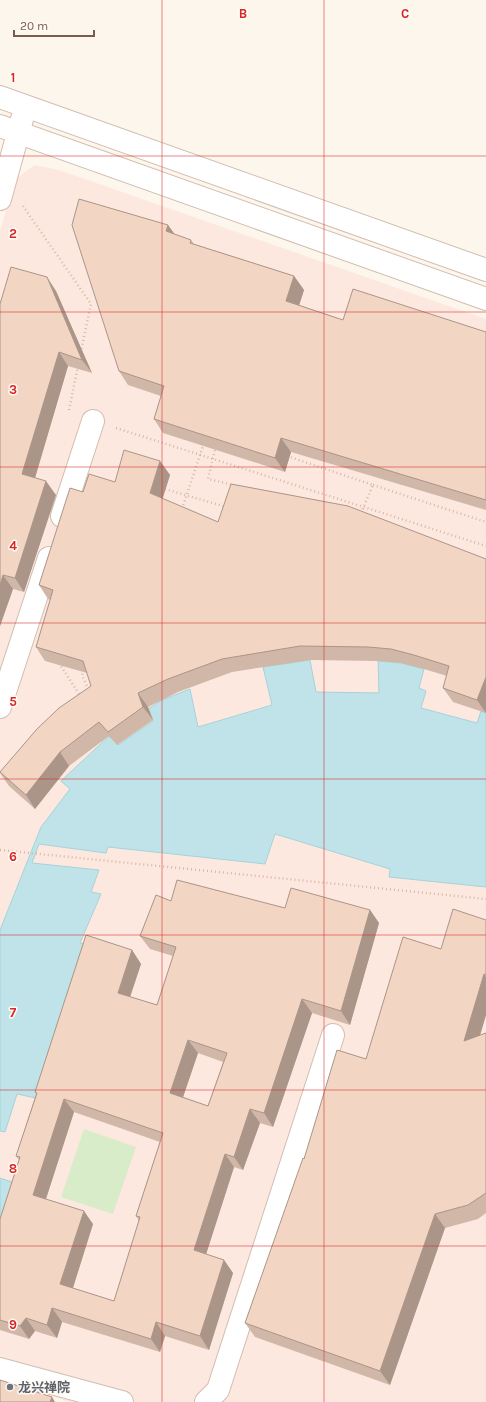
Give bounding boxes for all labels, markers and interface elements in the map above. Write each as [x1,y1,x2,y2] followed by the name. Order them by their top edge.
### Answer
[239,6,247,21] text: B
[401,6,409,21] text: C
[14,12,94,38] scale bar
[20,19,48,33] text: 20 m
[11,70,15,85] text: 1
[9,226,17,241] text: 2
[9,382,17,397] text: 3
[9,538,17,553] text: 4
[9,694,17,709] text: 5
[9,849,17,864] text: 6
[10,1005,17,1020] text: 7
[9,1161,17,1176] text: 8
[9,1317,17,1332] text: 9
[18,1380,70,1395] place label: 龙兴禅院
[5,1382,15,1392] marker: 龙兴禅院

